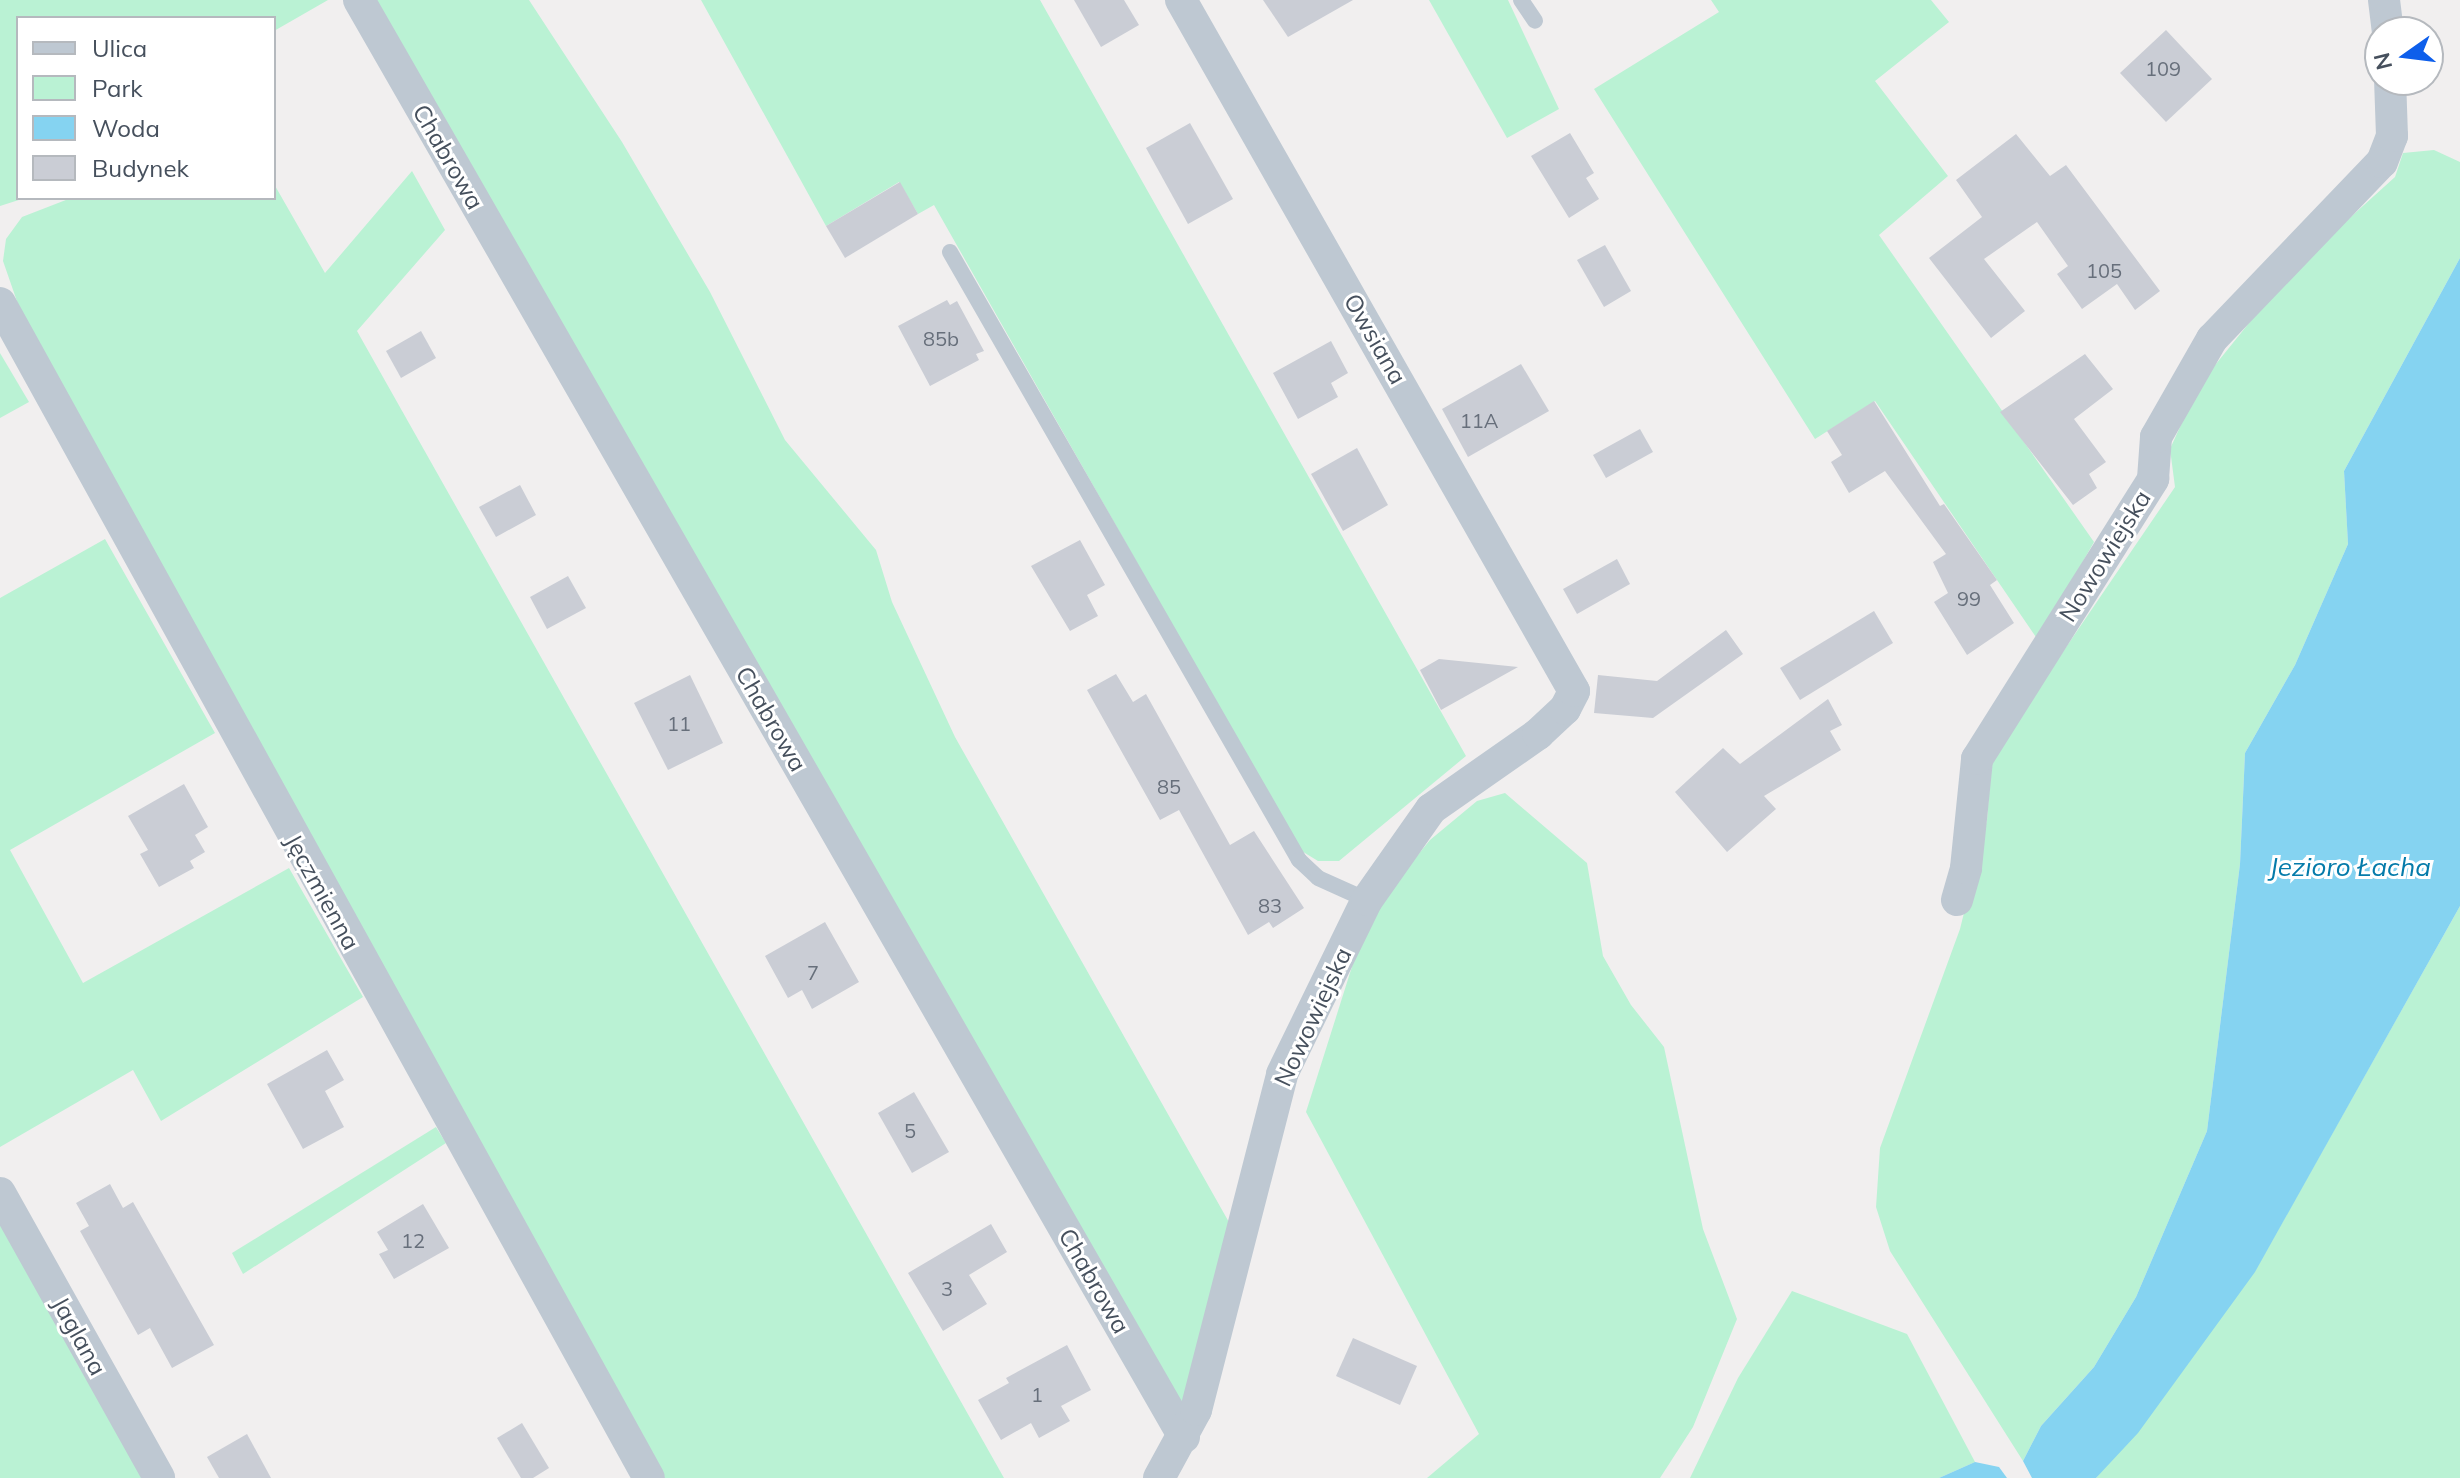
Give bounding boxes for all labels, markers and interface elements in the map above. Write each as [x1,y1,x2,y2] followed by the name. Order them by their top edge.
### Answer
[16,16,276,200] legend
[2364,16,2444,96] north arrow
[92,33,147,63] text: Ulica
[2367,50,2398,73] text: N
[2145,56,2181,80] house number: 109
[92,73,143,103] text: Park
[406,99,490,215] street label: Chabrowa
[92,113,160,143] text: Woda
[92,153,189,183] text: Budynek
[2086,258,2122,282] house number: 105
[1338,289,1412,389] street label: Owsiana
[923,326,959,350] house number: 85b
[1460,408,1498,432] house number: 11A
[2053,485,2157,627] street label: Nowowiejska
[1957,586,1981,610] house number: 99
[729,661,813,777] street label: Chabrowa
[667,711,691,735] house number: 11
[1157,774,1181,798] house number: 85
[278,829,366,955] street label: Jęczmienna
[2269,851,2431,883] water label: Jezioro Łacha
[1258,893,1282,917] house number: 83
[1268,943,1358,1091] street label: Nowowiejska
[807,960,819,984] house number: 7
[904,1118,916,1142] house number: 5
[1052,1223,1136,1339] street label: Chabrowa
[401,1228,425,1252] house number: 12
[941,1276,953,1300] house number: 3
[46,1292,112,1380] street label: Jaglana
[1031,1382,1043,1406] house number: 1

